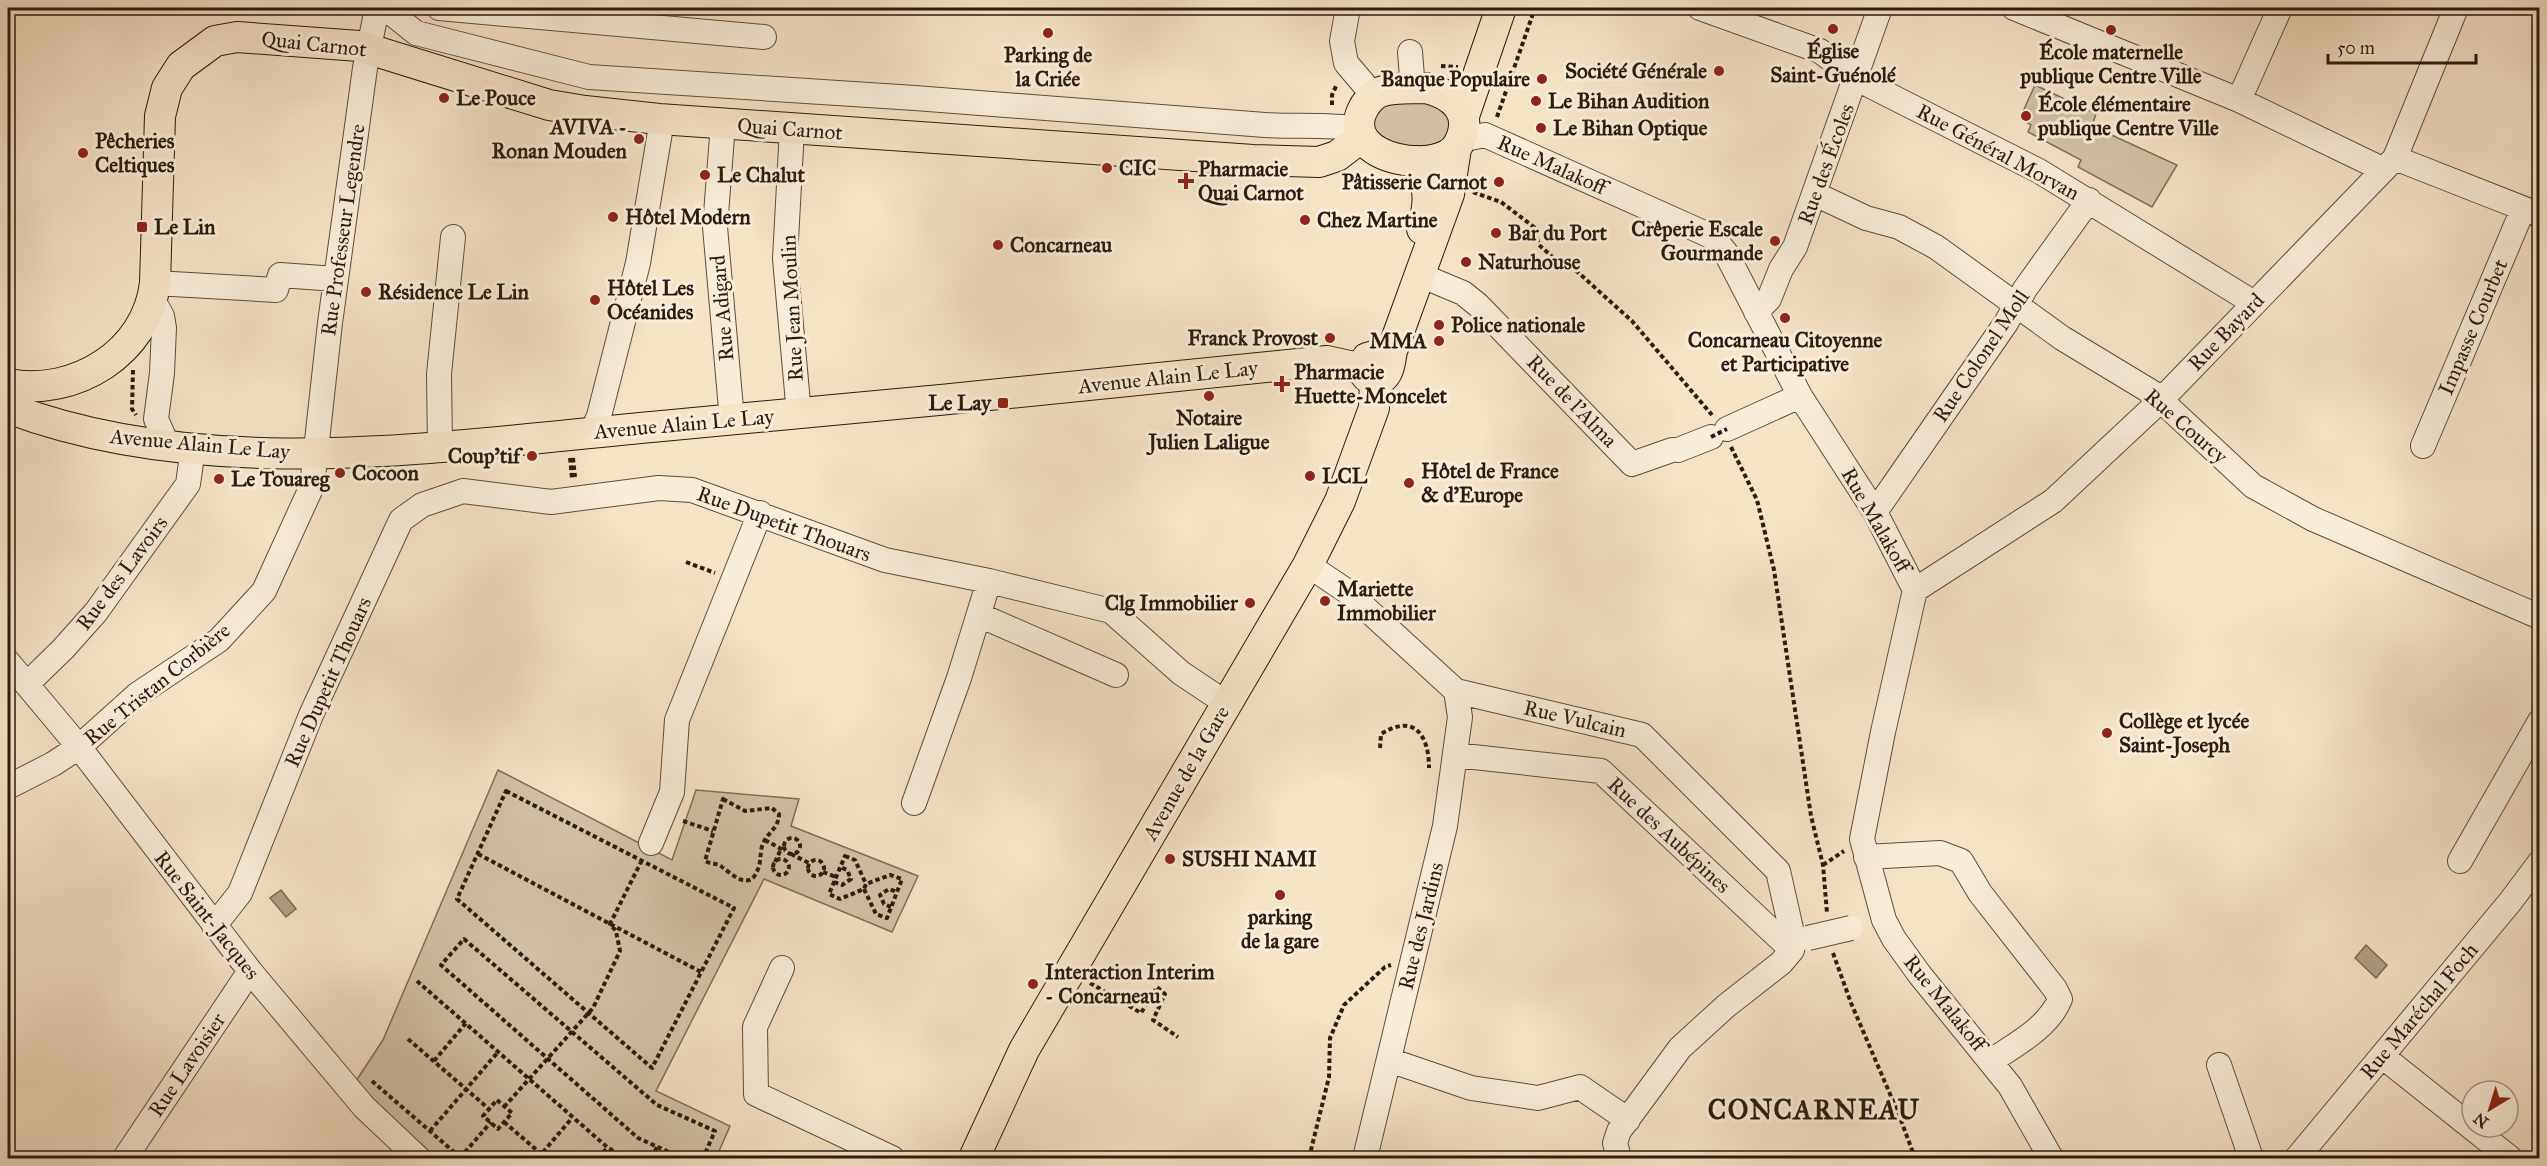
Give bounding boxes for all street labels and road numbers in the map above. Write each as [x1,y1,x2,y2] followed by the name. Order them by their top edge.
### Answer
[260,26,369,63] street label: Quai Carnot
[1912,98,2084,206] street label: Rue Général Morvan
[1791,99,1860,228] street label: Rue des Écoles
[736,112,844,146] street label: Quai Carnot
[315,122,371,338] street label: Rue Professeur Legendre
[1493,129,1614,202] street label: Rue Malakoff
[775,234,809,382] street label: Rue Jean Moulin
[704,253,740,362] street label: Rue Adigard
[2433,255,2514,399] street label: Impasse Courbet
[1927,285,2035,427] street label: Rue Colonel Moll
[2182,287,2270,376] street label: Rue Bayard
[1521,349,1623,453] street label: Rue de l'Alma
[1076,355,1260,399] street label: Avenue Alain Le Lay
[2139,383,2234,470] street label: Rue Courcy
[592,403,776,445] street label: Avenue Alain Le Lay
[108,423,292,465] street label: Avenue Alain Le Lay
[1836,463,1918,580] street label: Rue Malakoff
[693,480,875,568] street label: Rue Dupetit Thouars
[70,511,174,635] street label: Rue des Lavoirs
[279,593,377,771] street label: Rue Dupetit Thouars
[79,617,235,751] street label: Rue Tristan Corbière
[1521,695,1629,743] street label: Rue Vulcain
[1136,701,1235,846] street label: Avenue de la Gare
[1602,771,1736,899] street label: Rue des Aubépines
[149,845,265,985] street label: Rue Saint-Jacques
[1393,860,1449,992] street label: Rue des Jardins
[2354,937,2484,1085] street label: Rue Maréchal Foch
[1898,949,1994,1059] street label: Rue Malakoff
[143,1008,231,1122] street label: Rue Lavoisier

